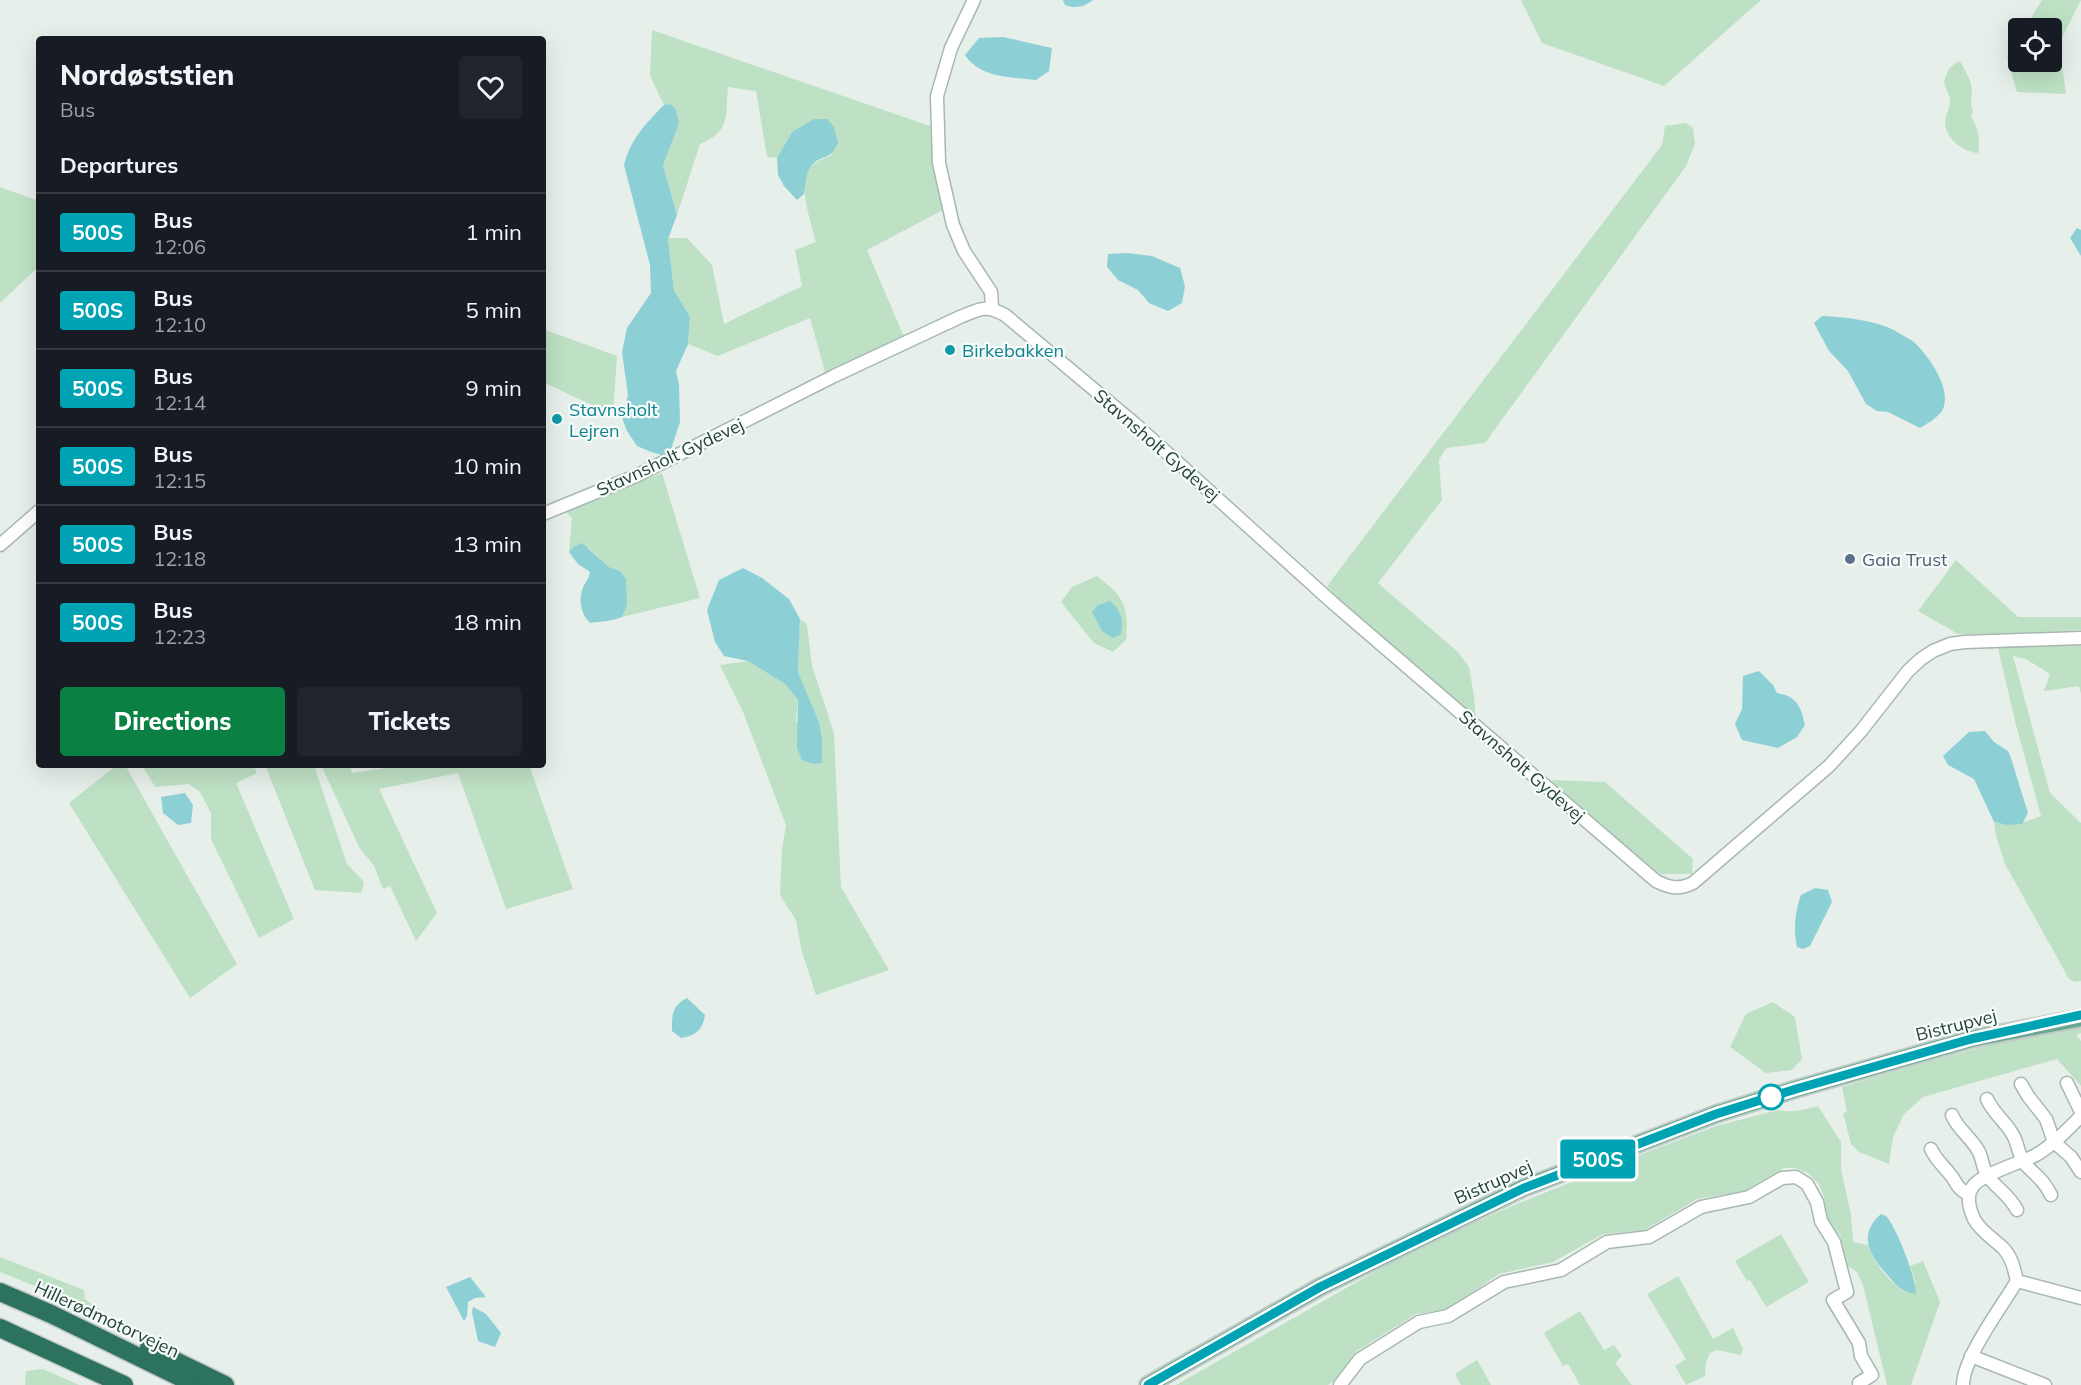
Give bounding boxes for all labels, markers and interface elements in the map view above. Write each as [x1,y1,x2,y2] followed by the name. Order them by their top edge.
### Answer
[2008,18,2062,72] map controls
[2008,18,2062,72] button: locate
[459,56,522,119] button: heart
[60,57,234,92] text: Nordøststien
[60,97,95,122] text: Bus
[60,151,178,179] text: Departures
[153,206,193,234] text: Bus
[466,218,522,246] text: 1 min
[72,219,123,245] text: 500S
[153,234,206,259] text: 12:06
[153,284,193,312] text: Bus
[466,296,522,324] text: 5 min
[72,297,123,323] text: 500S
[153,312,206,337] text: 12:10
[962,339,1064,362] place label: Birkebakken
[943,343,957,357] marker: Birkebakken
[153,362,193,390] text: Bus
[466,374,522,402] text: 9 min
[72,375,123,401] text: 500S
[1089,384,1225,506] street label: Stavnsholt Gydevej
[153,390,206,415] text: 12:14
[569,398,658,442] place label: Stavnsholt Lejren
[550,412,564,426] marker: Stavnsholt Lejren
[593,413,747,501] street label: Stavnsholt Gydevej
[153,440,193,468] text: Bus
[452,452,522,480] text: 10 min
[72,453,123,479] text: 500S
[153,468,206,493] text: 12:15
[153,518,193,546] text: Bus
[452,530,522,558] text: 13 min
[72,531,123,557] text: 500S
[153,546,206,571] text: 12:18
[1862,548,1947,571] place label: Gaia Trust
[1843,552,1857,566] marker: Gaia Trust
[153,596,193,624] text: Bus
[452,608,522,636] text: 18 min
[72,609,123,635] text: 500S
[153,624,206,649] text: 12:23
[60,687,285,756] button: Directions
[297,687,522,756] button: Tickets
[1454,705,1590,827] street label: Stavnsholt Gydevej
[1913,1004,1999,1046] street label: Bistrupvej
[1758,1084,1784,1110] unlabelled marker
[1556,1140,1640,1178] line badge: 500S
[1572,1146,1624,1172] text: 500S
[1451,1155,1535,1209] street label: Bistrupvej
[31,1275,183,1363] street label: Hillerødmotorvejen

